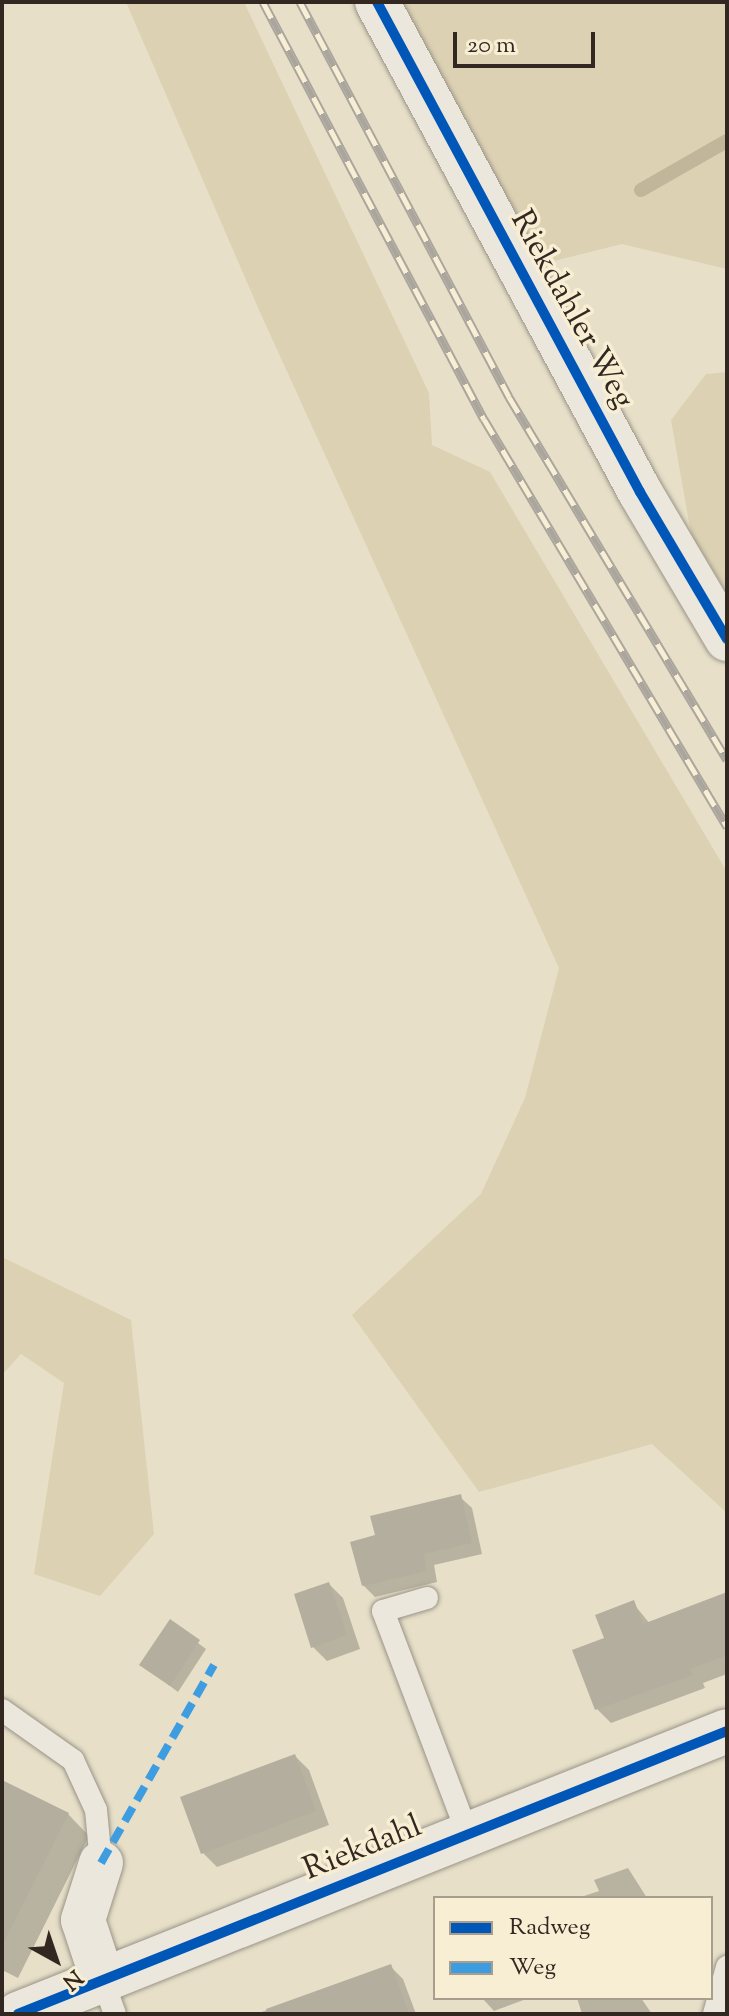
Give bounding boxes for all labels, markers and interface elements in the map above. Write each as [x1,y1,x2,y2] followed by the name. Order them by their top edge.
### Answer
[457,16,599,66] scale bar
[467,29,516,63] text: 20 m
[501,204,641,416] street label: Riekdahler Weg
[298,1808,428,1890] street label: Riekdahl
[433,1896,713,2000] legend
[509,1911,590,1945] text: Radweg
[16,1920,96,2000] north arrow
[509,1951,556,1985] text: Weg
[54,1960,88,1996] text: N

